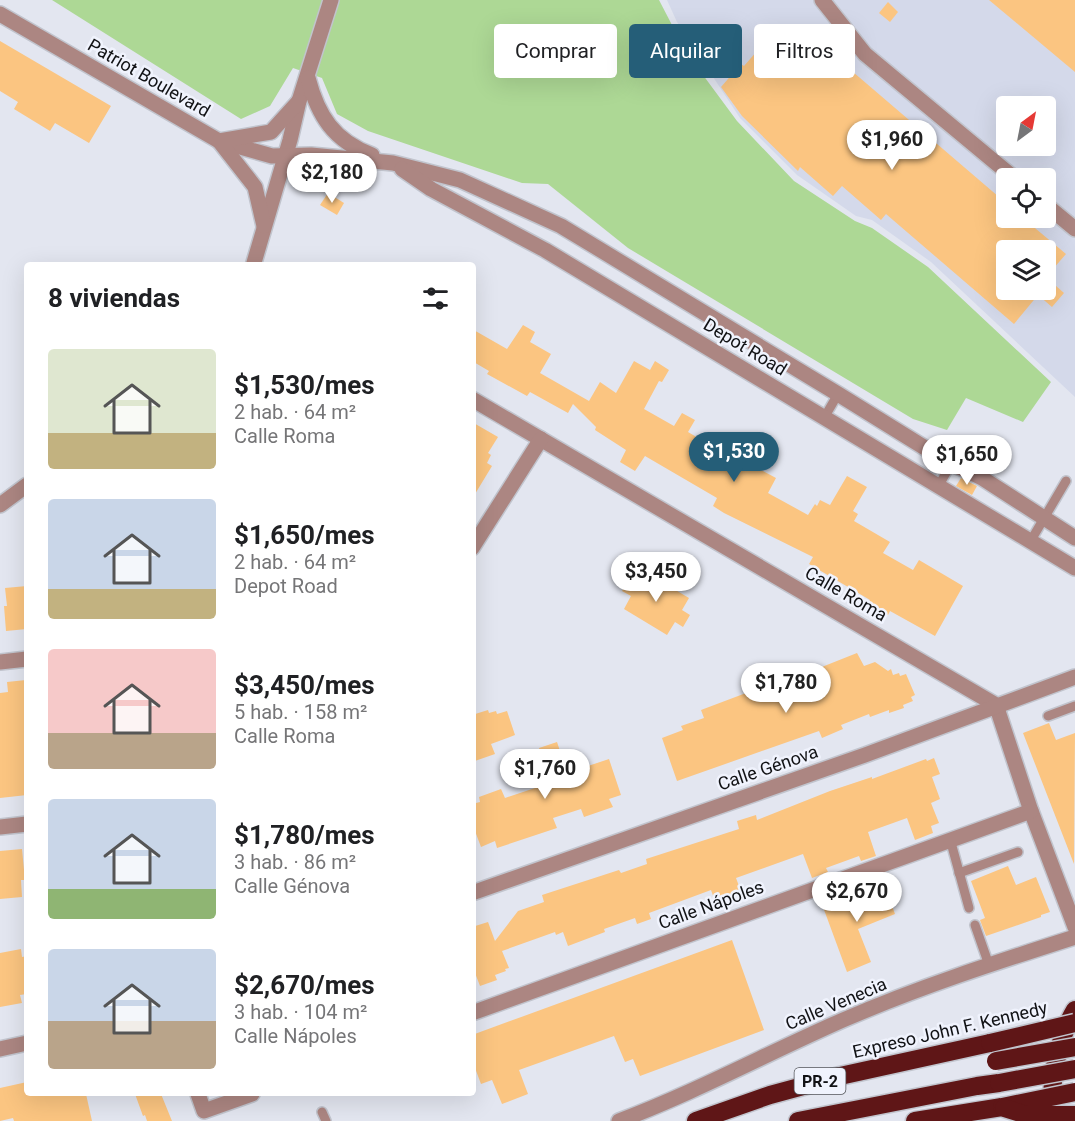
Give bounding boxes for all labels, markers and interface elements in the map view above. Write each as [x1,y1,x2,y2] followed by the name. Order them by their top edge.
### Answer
[494,24,617,78] chip: Comprar
[629,24,742,78] chip: Alquilar
[754,24,855,78] chip: Filtros
[84,34,214,121] street label: Patriot Boulevard
[996,96,1056,156] north arrow
[996,96,1056,300] map controls
[843,120,941,171] pin: $1,960
[861,127,923,151] text: $1,960
[283,153,381,204] pin: $2,180
[301,160,363,184] text: $2,180
[996,168,1056,228] button: locate
[996,240,1056,300] button: layers
[419,282,452,315] icon: filters
[48,283,180,313] text: 8 viviendas
[700,314,791,380] street label: Depot Road
[234,370,375,400] text: $1,530/mes
[96,373,168,445] icon: home
[234,400,356,424] text: 2 hab. · 64 m²
[234,424,335,448] text: Calle Roma
[685,432,783,483] pin: $1,530
[918,435,1016,486] pin: $1,650
[703,439,765,463] text: $1,530
[936,442,998,466] text: $1,650
[234,520,375,550] text: $1,650/mes
[96,523,168,595] icon: home
[234,550,356,574] text: 2 hab. · 64 m²
[607,552,705,603] pin: $3,450
[625,559,687,583] text: $3,450
[802,562,891,625] street label: Calle Roma
[234,574,338,598] text: Depot Road
[737,663,835,714] pin: $1,780
[234,670,375,700] text: $3,450/mes
[755,670,817,694] text: $1,780
[96,673,168,745] icon: home
[234,700,367,724] text: 5 hab. · 158 m²
[234,724,335,748] text: Calle Roma
[715,741,821,794] street label: Calle Génova
[496,749,594,800] pin: $1,760
[514,756,576,780] text: $1,760
[234,820,375,850] text: $1,780/mes
[96,823,168,895] icon: home
[234,850,356,874] text: 3 hab. · 86 m²
[808,872,906,923] pin: $2,670
[234,874,350,898] text: Calle Génova
[655,876,766,933] street label: Calle Nápoles
[826,879,888,903] text: $2,670
[234,970,375,1000] text: $2,670/mes
[96,973,168,1045] icon: home
[782,973,890,1034] street label: Calle Venecia
[851,997,1050,1062] street label: Expreso John F. Kennedy
[234,1000,367,1024] text: 3 hab. · 104 m²
[234,1024,357,1048] text: Calle Nápoles
[794,1068,846,1094] road number: PR-2

